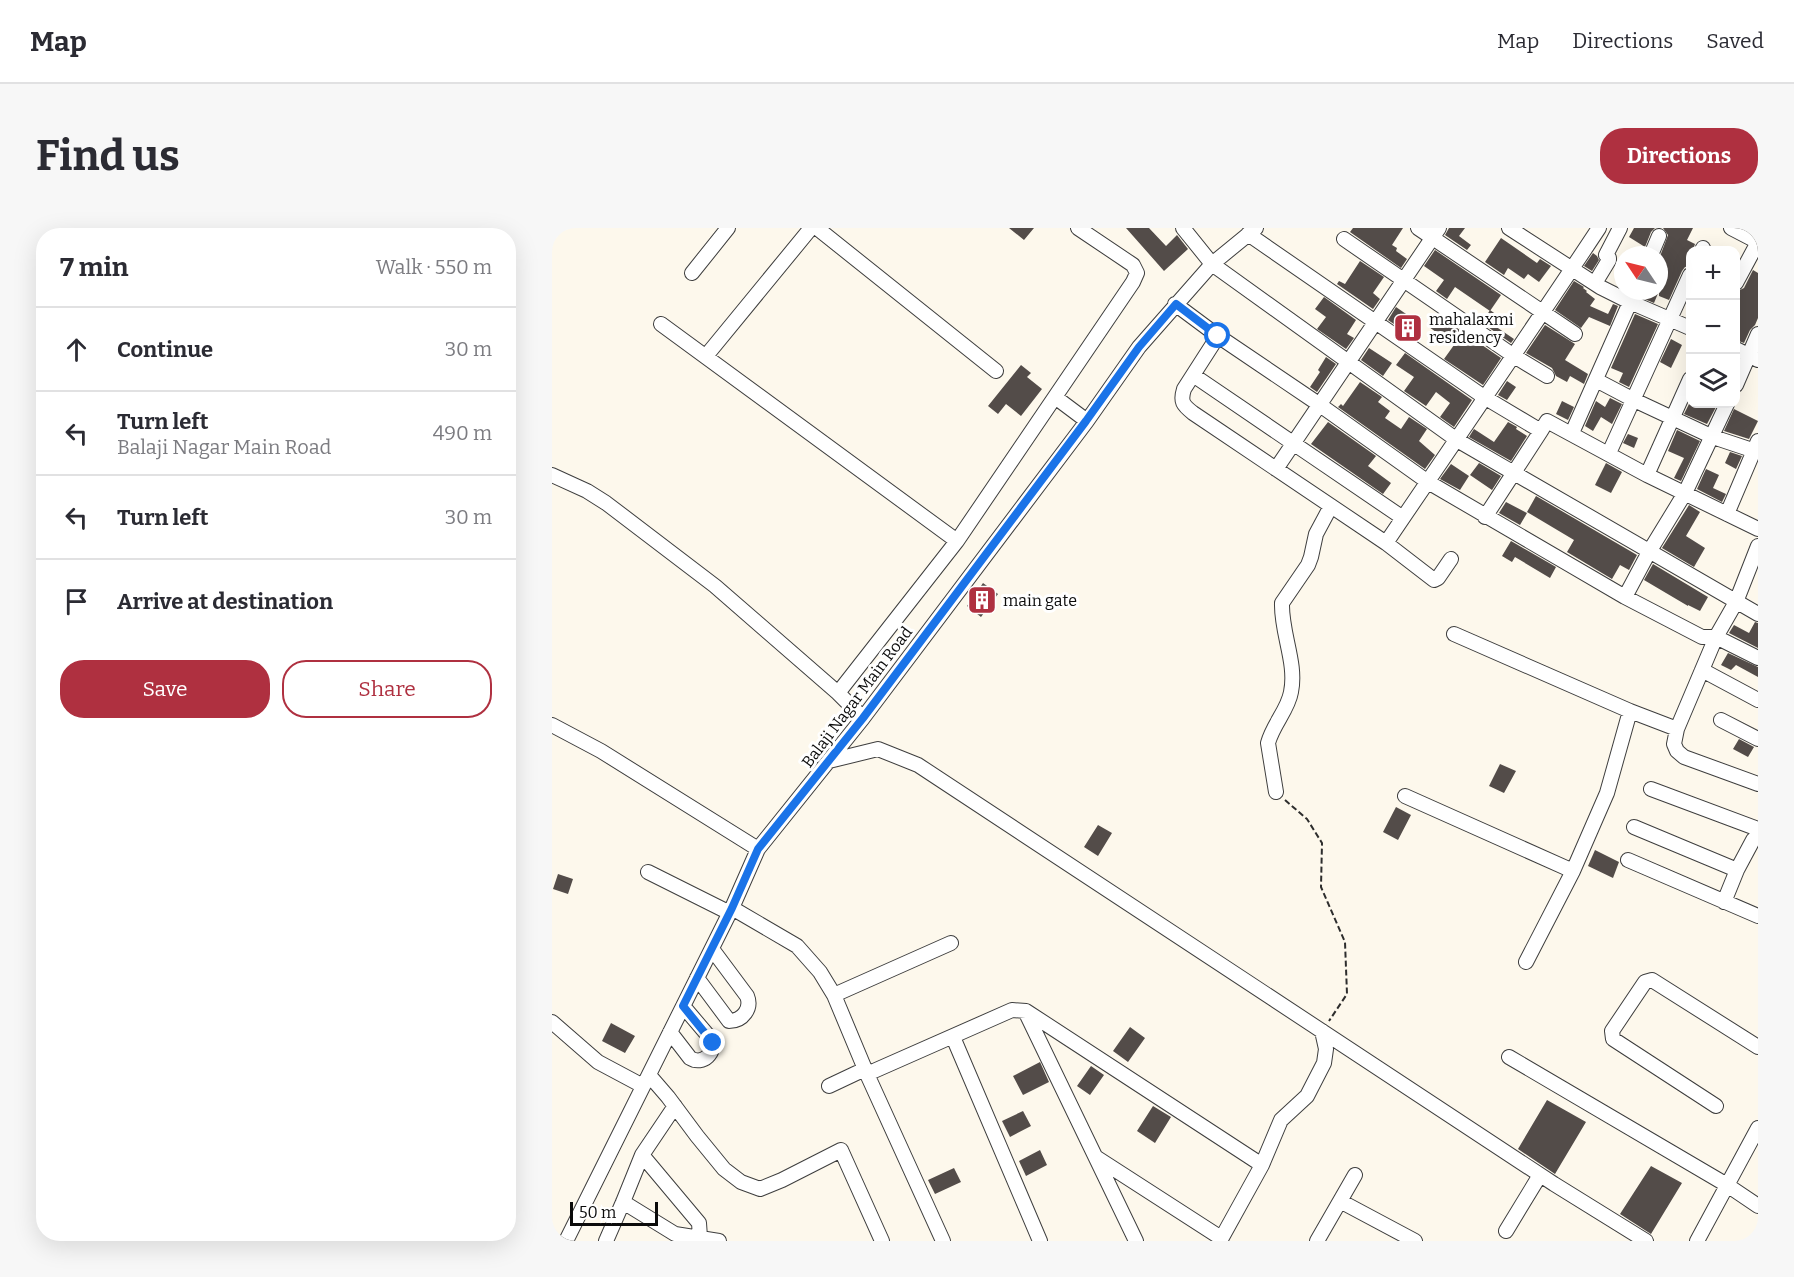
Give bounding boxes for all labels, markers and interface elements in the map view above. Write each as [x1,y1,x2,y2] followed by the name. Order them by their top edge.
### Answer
[30,25,87,58] text: Map
[1497,28,1539,54] text: Map
[1572,28,1673,54] text: Directions
[1706,28,1764,54] text: Saved
[1600,128,1758,184] button: Directions
[36,131,180,181] text: Find us
[1614,246,1668,300] north arrow
[1686,246,1740,408] map controls
[1686,246,1740,300] button: +
[60,252,128,283] text: 7 min
[376,255,492,279] text: Walk · 550 m
[1686,300,1740,354] button: −
[1429,310,1514,347] place label: mahalaxmi residency
[1392,312,1424,344] building icon: mahalaxmi residency
[1204,322,1230,348] route start
[60,333,93,366] icon: ahead
[117,336,213,363] text: Continue
[445,337,492,361] text: 30 m
[1686,354,1740,408] button: layers
[117,408,209,435] text: Turn left
[60,417,93,450] icon: left
[433,421,492,445] text: 490 m
[117,435,331,459] text: Balaji Nagar Main Road
[60,501,93,534] icon: left
[117,504,209,531] text: Turn left
[445,505,492,529] text: 30 m
[966,584,998,616] building icon: main gate
[60,585,93,618] icon: arrive
[117,588,333,615] text: Arrive at destination
[1003,591,1077,610] place label: main gate
[798,622,917,771] street label: Balaji Nagar Main Road
[60,660,270,718] button: Save
[282,660,492,718] button: Share
[699,1029,725,1055] route end
[570,1199,658,1226] scale bar
[579,1203,616,1222] text: 50 m

